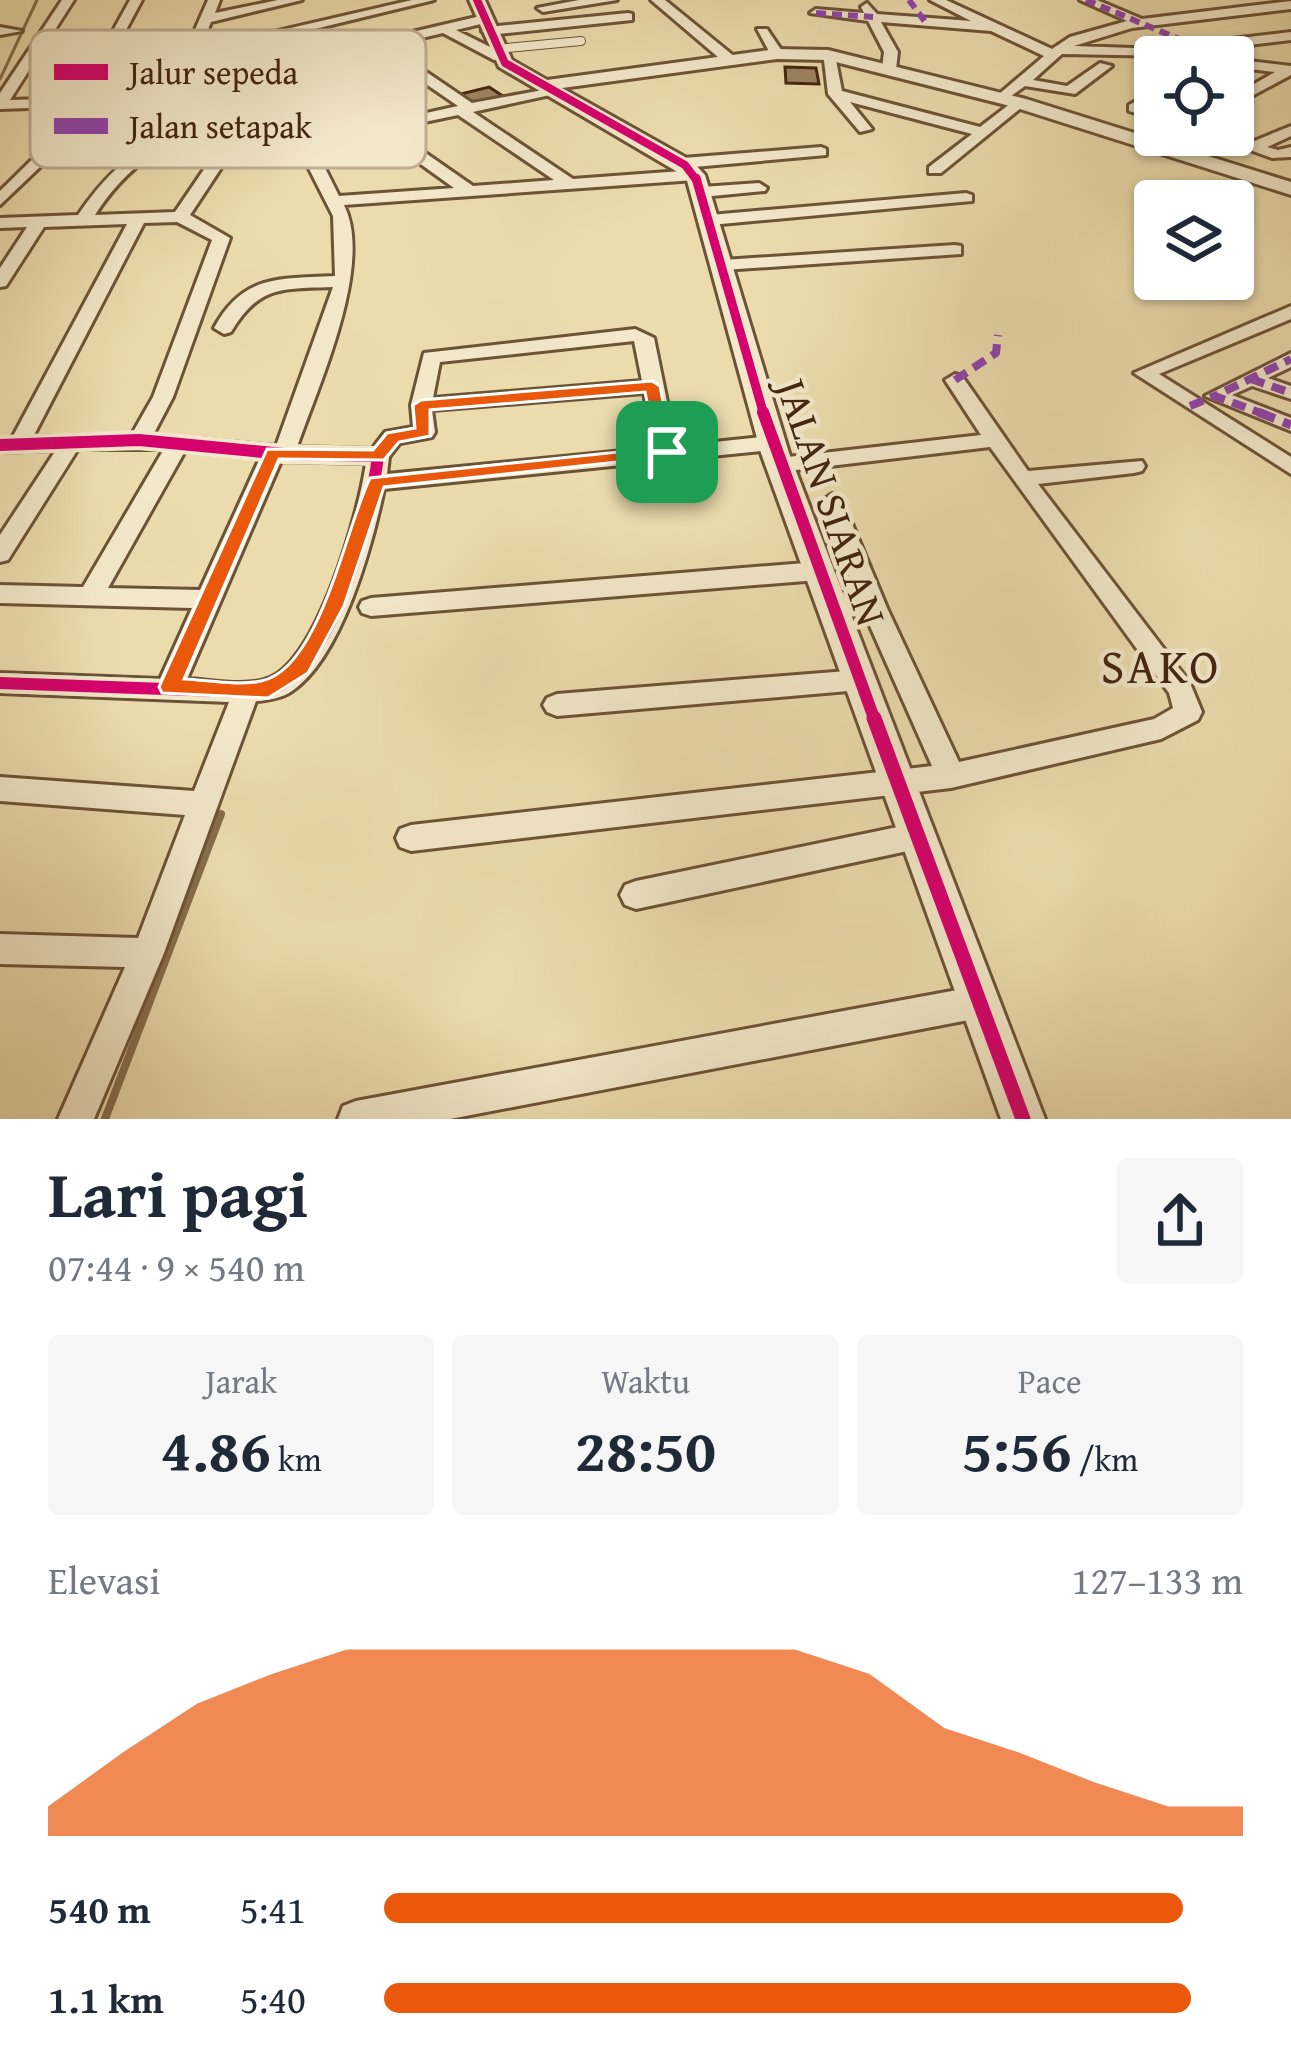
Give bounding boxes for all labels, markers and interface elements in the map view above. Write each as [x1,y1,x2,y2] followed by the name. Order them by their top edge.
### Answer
[30,30,426,168] legend
[1134,36,1254,300] map controls
[1134,36,1254,156] button: locate
[125,48,298,96] text: Jalur sepeda
[125,102,312,150] text: Jalan setapak
[1134,180,1254,300] button: layers
[760,366,903,633] street label: JALAN SIARAN
[616,401,718,503] pin
[634,419,700,485] icon: arrive
[1101,630,1221,701] district label: SAKO
[48,1144,308,1241] text: Lari pagi
[1117,1158,1243,1284] button: share
[48,1238,305,1295] text: 07:44 · 9 × 540 m
[205,1357,277,1405] text: Jarak
[601,1357,690,1405] text: Waktu
[1018,1357,1082,1405] text: Pace
[161,1405,271,1493] text: 4.86
[575,1405,716,1493] text: 28:50
[961,1405,1072,1493] text: 5:56
[271,1435,322,1483] text: km
[1072,1435,1138,1483] text: /km
[48,1551,161,1608] text: Elevasi
[1071,1551,1243,1608] text: 127–133 m
[48,1880,151,1937] text: 540 m
[240,1880,306,1937] text: 5:41
[48,1970,164,2027] text: 1.1 km
[240,1970,306,2027] text: 5:40

